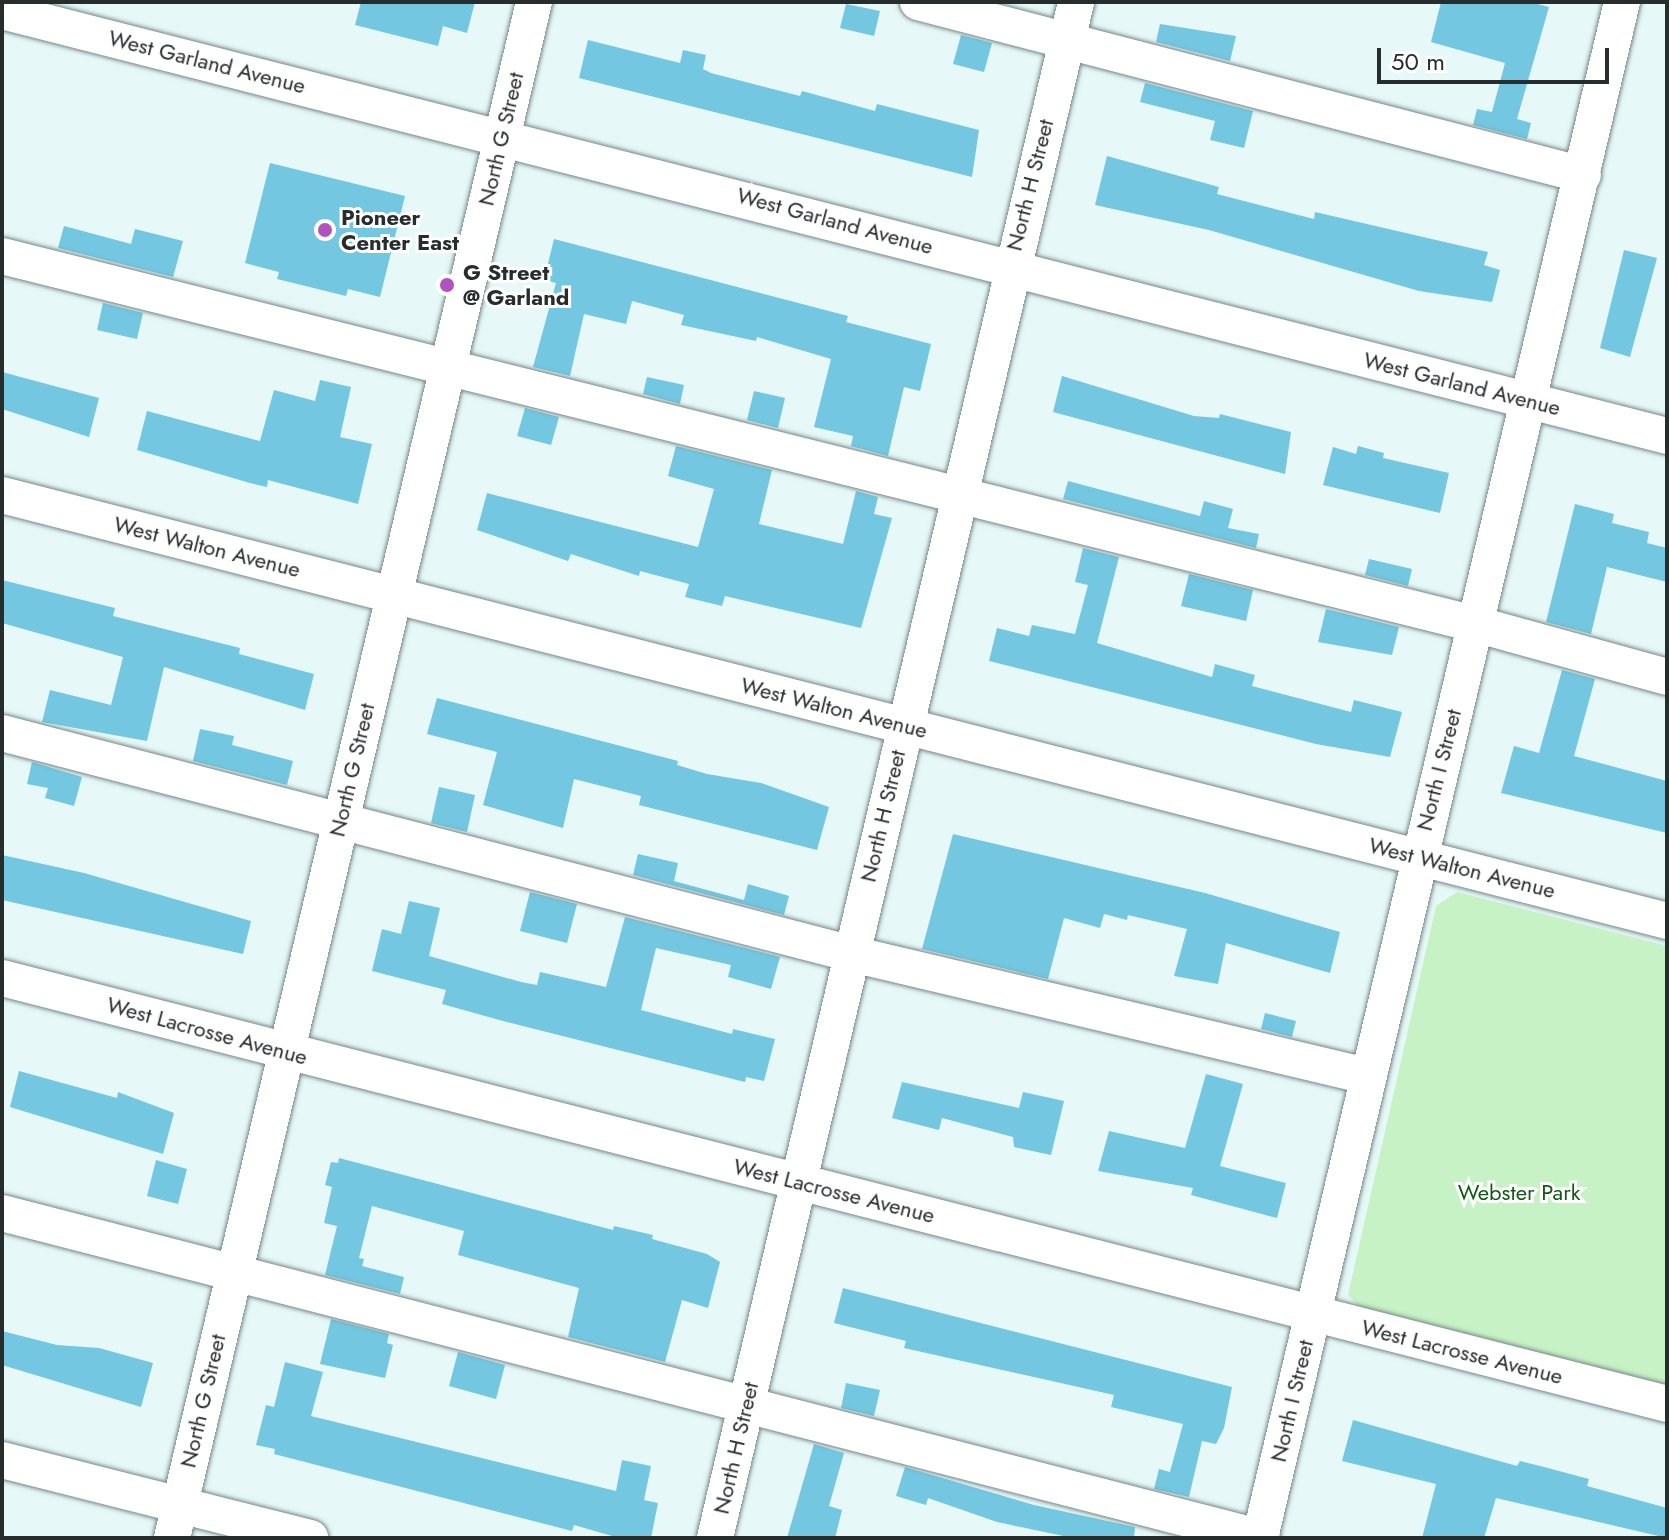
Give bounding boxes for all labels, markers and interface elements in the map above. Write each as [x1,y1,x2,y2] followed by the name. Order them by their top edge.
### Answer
[106,25,308,99] street label: West Garland Avenue
[1381,32,1613,82] scale bar
[1391,44,1445,79] text: 50 m
[473,70,529,208] street label: North G Street
[1001,116,1059,254] street label: North H Street
[734,182,936,260] street label: West Garland Avenue
[341,204,459,256] place label: Pioneer Center East
[316,221,334,239] marker: Pioneer Center East
[463,259,569,310] place label: G Street @ Garland
[438,276,456,294] marker: G Street @ Garland
[1361,347,1563,421] street label: West Garland Avenue
[111,511,303,583] street label: West Walton Avenue
[738,672,930,744] street label: West Walton Avenue
[324,701,380,839] street label: North G Street
[1411,706,1467,834] street label: North I Street
[855,747,911,885] street label: North H Street
[1366,832,1558,904] street label: West Walton Avenue
[104,992,310,1070] street label: West Lacrosse Avenue
[731,1153,937,1229] street label: West Lacrosse Avenue
[1458,1180,1580,1206] park label: Webster Park
[1359,1314,1565,1390] street label: West Lacrosse Avenue
[175,1332,231,1470] street label: North G Street
[1265,1337,1319,1465] street label: North I Street
[708,1379,764,1517] street label: North H Street

